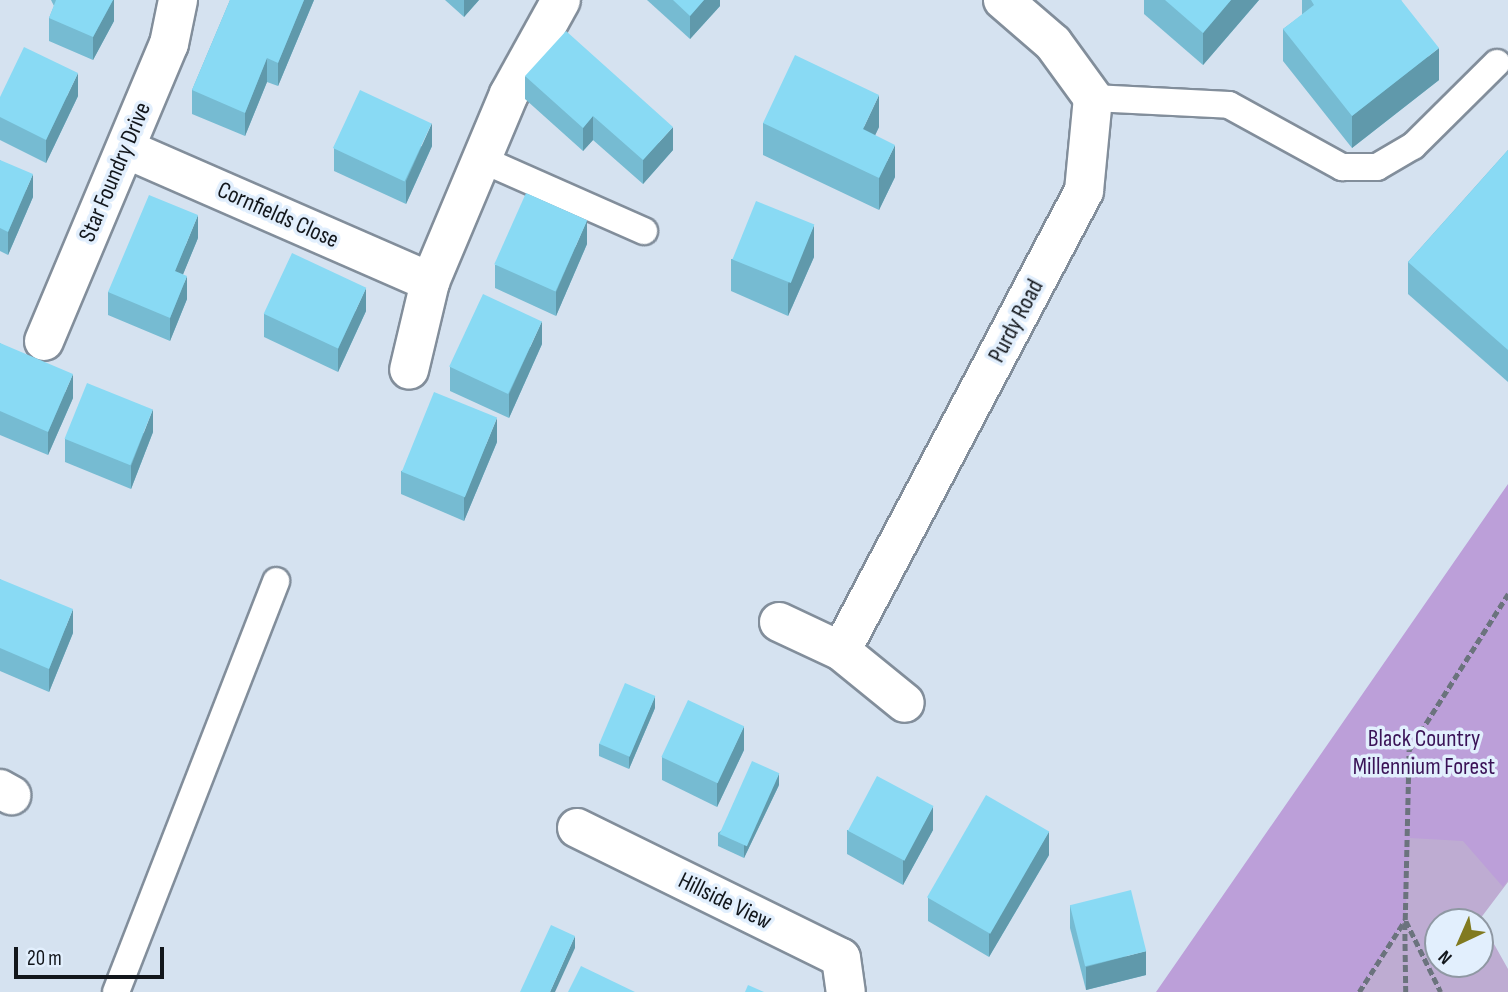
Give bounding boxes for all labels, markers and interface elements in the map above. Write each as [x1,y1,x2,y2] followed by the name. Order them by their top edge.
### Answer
[73,98,157,246] street label: Star Foundry Drive
[213,175,343,255] street label: Cornfields Close
[982,275,1050,367] street label: Purdy Road
[1353,725,1495,781] park label: Black Country Millennium Forest
[674,866,776,936] street label: Hillside View
[1424,908,1494,978] north arrow
[18,932,168,976] scale bar
[1434,945,1457,969] text: N
[27,946,62,971] text: 20 m

